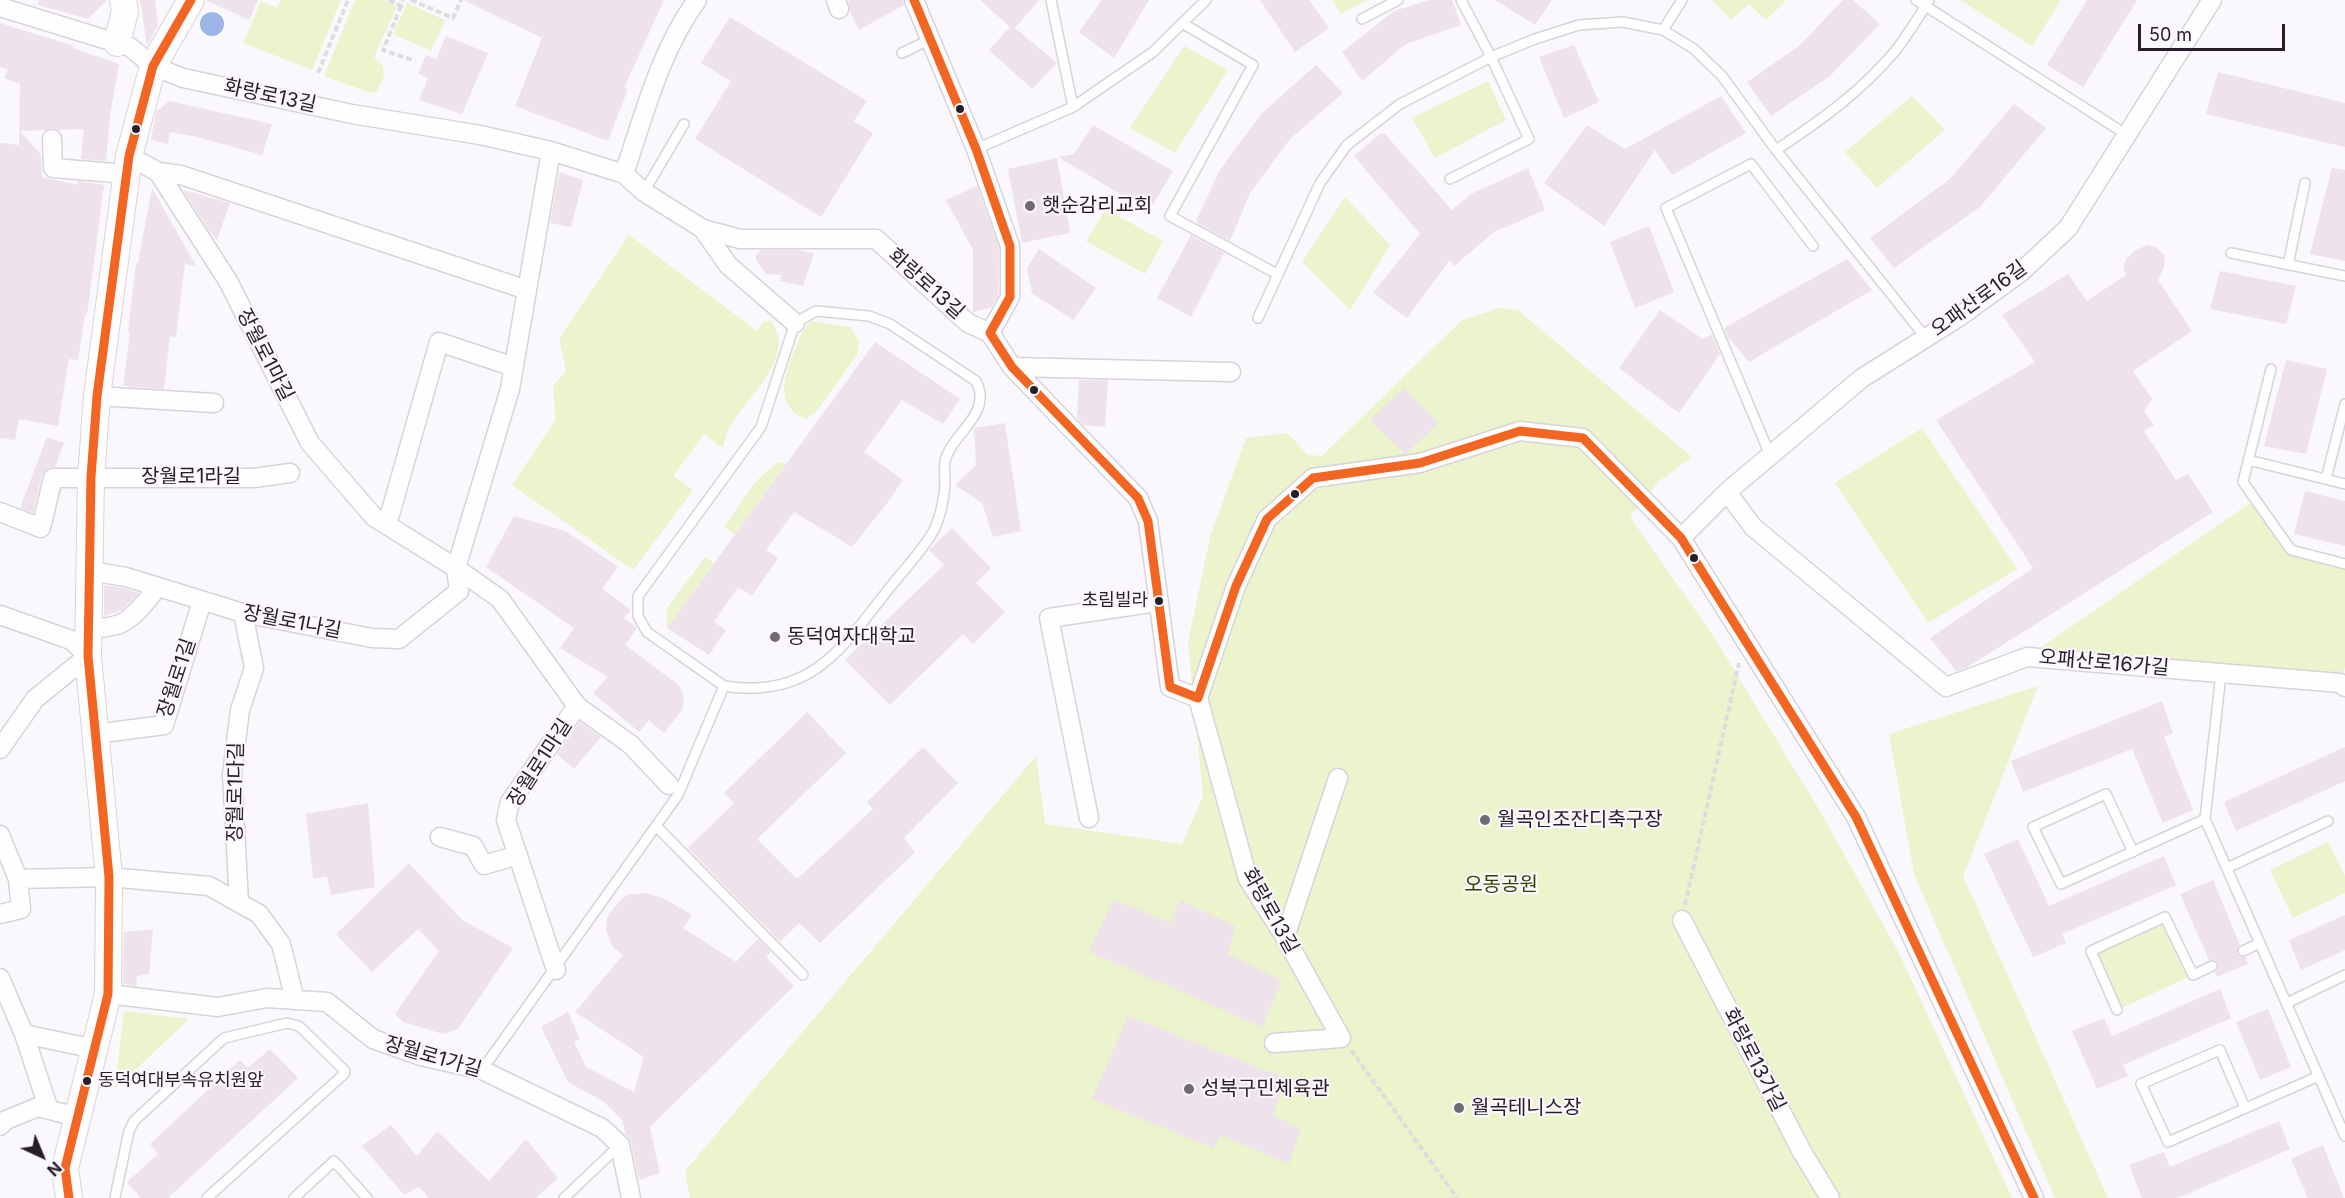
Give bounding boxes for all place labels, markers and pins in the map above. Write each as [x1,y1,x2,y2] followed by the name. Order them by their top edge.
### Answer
[954,103,966,115] unlabelled marker
[130,123,142,135] unlabelled marker
[1042,194,1152,218] place label: 햇순감리교회
[1023,199,1037,213] marker: 햇순감리교회
[1028,384,1040,396] unlabelled marker
[1289,488,1301,500] unlabelled marker
[1688,552,1700,564] unlabelled marker
[1082,590,1148,612] place label: 초림빌라
[1153,595,1165,607] marker: 초림빌라
[787,625,916,649] place label: 동덕여자대학교
[768,630,782,644] marker: 동덕여자대학교
[1497,808,1663,832] place label: 월곡인조잔디축구장
[1478,813,1492,827] marker: 월곡인조잔디축구장
[98,1070,264,1092] place label: 동덕여대부속유치원앞
[81,1075,93,1087] marker: 동덕여대부속유치원앞
[1201,1077,1330,1101] place label: 성북구민체육관
[1182,1082,1196,1096] marker: 성북구민체육관
[1471,1096,1581,1120] place label: 월곡테니스장
[1452,1101,1466,1115] marker: 월곡테니스장

